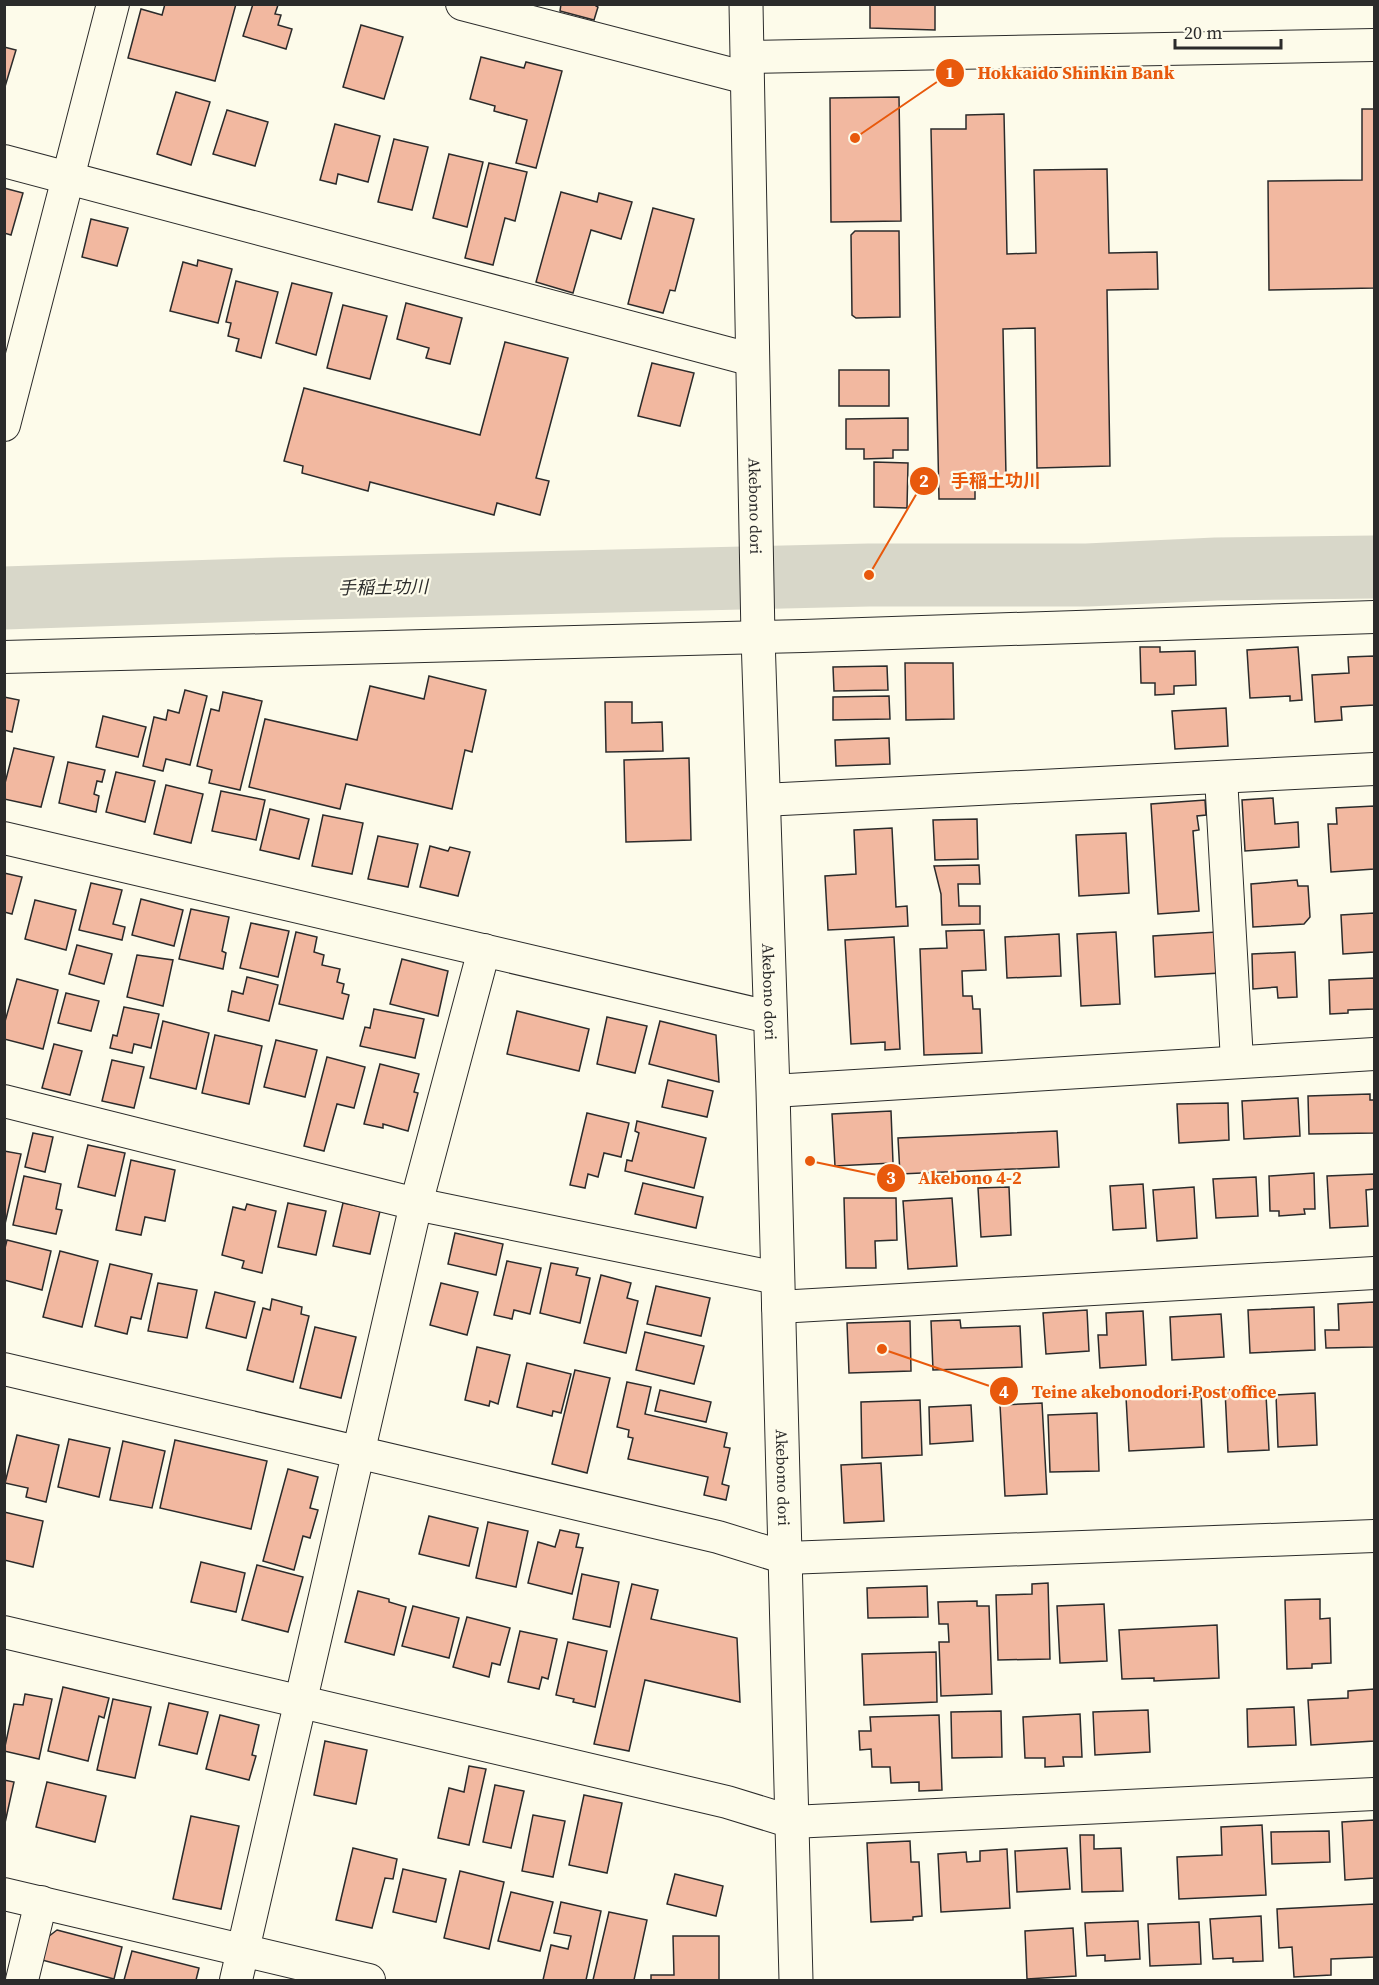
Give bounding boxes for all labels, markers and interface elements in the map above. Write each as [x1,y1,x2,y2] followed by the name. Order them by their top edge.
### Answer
[1175,12,1282,50] scale bar
[1184,20,1222,45] text: 20 m
[935,55,1186,91] callout: Hokkaido Shinkin Bank
[945,60,955,85] text: 1
[978,60,1175,85] text: Hokkaido Shinkin Bank
[744,457,767,555] street label: Akebono dori
[909,463,1053,499] callout: 手稲土功川
[919,468,929,493] text: 2
[951,468,1041,493] text: 手稲土功川
[338,574,430,600] water label: 手稲土功川
[757,943,782,1041] street label: Akebono dori
[876,1160,1034,1196] callout: Akebono 4-2
[886,1165,896,1190] text: 3
[918,1165,1022,1190] text: Akebono 4-2
[989,1373,1288,1409] callout: Teine akebonodori Post office
[999,1379,1009,1404] text: 4
[1032,1379,1276,1404] text: Teine akebonodori Post office
[771,1429,795,1526] street label: Akebono dori

